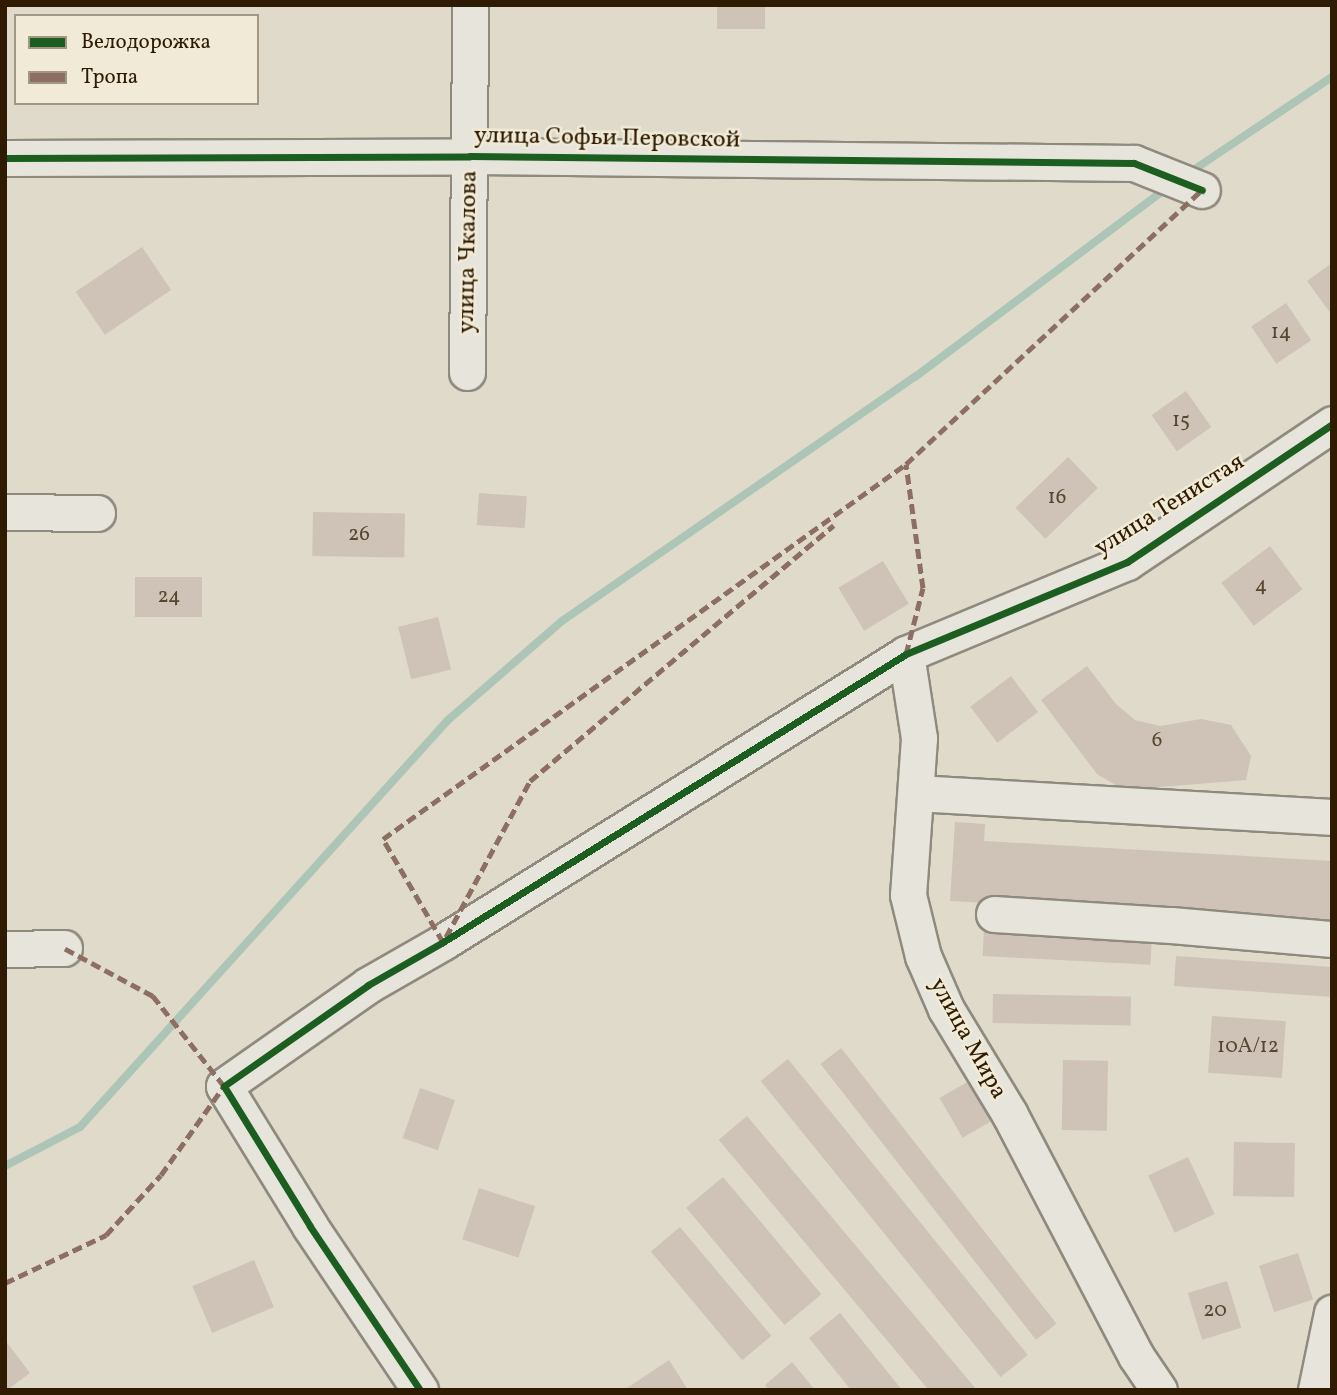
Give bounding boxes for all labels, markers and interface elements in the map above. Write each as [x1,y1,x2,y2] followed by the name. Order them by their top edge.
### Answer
[14,14,259,105] legend
[81,28,211,57] text: Велодорожка
[81,63,138,92] text: Тропа
[474,122,740,156] street label: улица Софьи Перовской
[453,170,485,334] street label: улица Чкалова
[1271,320,1291,346] house number: 14
[1172,408,1190,434] house number: 15
[1089,448,1251,564] street label: улица Тенистая
[1048,485,1066,511] house number: 16
[348,522,370,548] house number: 26
[1255,573,1267,599] house number: 4
[157,584,181,610] house number: 24
[1152,728,1162,754] house number: 6
[922,973,1012,1105] street label: улица Мира
[1217,1034,1279,1060] house number: 10А/12
[1203,1298,1227,1324] house number: 20

